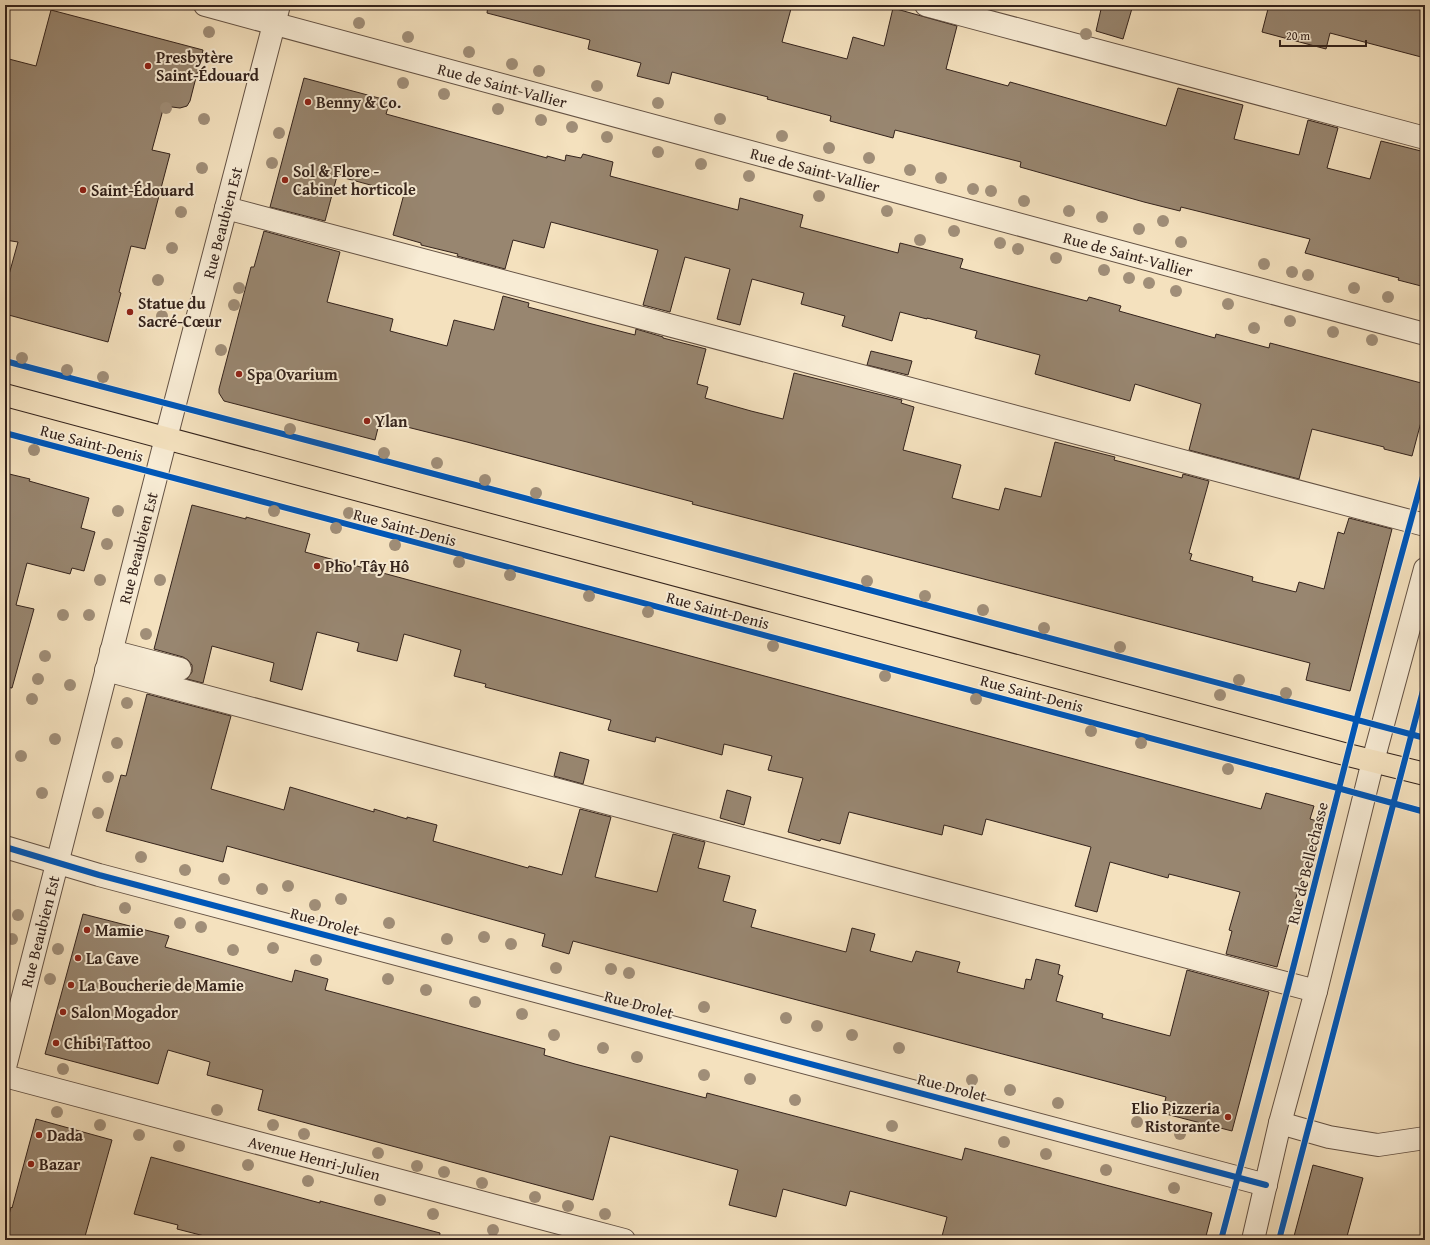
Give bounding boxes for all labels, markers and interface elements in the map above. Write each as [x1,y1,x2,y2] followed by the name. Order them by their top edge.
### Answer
[1280,22,1366,48] scale bar
[1286,27,1310,44] text: 20 m
[156,45,260,87] place label: Presbytère Saint-Édouard
[435,56,570,114] street label: Rue de Saint-Vallier
[143,61,153,71] marker: Presbytère Saint-Édouard
[316,90,401,114] place label: Benny & Co.
[303,97,313,107] marker: Benny & Co.
[748,141,883,199] street label: Rue de Saint-Vallier
[293,159,416,201] place label: Sol & Flore - Cabinet horticole
[196,164,248,281] street label: Rue Beaubien Est
[280,175,290,185] marker: Sol & Flore - Cabinet horticole
[91,178,195,202] place label: Saint-Édouard
[78,185,88,195] marker: Saint-Édouard
[1061,225,1196,283] street label: Rue de Saint-Vallier
[138,291,222,333] place label: Statue du Sacré-Cœur
[125,307,135,317] marker: Statue du Sacré-Cœur
[247,362,338,386] place label: Spa Ovarium
[234,369,244,379] marker: Spa Ovarium
[375,409,408,433] place label: Ylan
[362,416,372,426] marker: Ylan
[38,418,146,468] street label: Rue Saint-Denis
[112,489,164,606] street label: Rue Beaubien Est
[351,502,459,552] street label: Rue Saint-Denis
[325,554,410,578] place label: Pho' Tây Hô
[312,561,322,571] marker: Pho' Tây Hô
[664,585,772,635] street label: Rue Saint-Denis
[978,668,1086,718] street label: Rue Saint-Denis
[1280,799,1334,927] street label: Rue de Bellechasse
[14,873,66,990] street label: Rue Beaubien Est
[288,900,363,942] street label: Rue Drolet
[95,918,144,942] place label: Mamie
[82,925,92,935] marker: Mamie
[86,946,139,970] place label: La Cave
[73,953,83,963] marker: La Cave
[79,973,244,997] place label: La Boucherie de Mamie
[66,980,76,990] marker: La Boucherie de Mamie
[602,983,677,1025] street label: Rue Drolet
[71,1000,179,1024] place label: Salon Mogador
[58,1007,68,1017] marker: Salon Mogador
[64,1031,151,1055] place label: Chibi Tattoo
[51,1038,61,1048] marker: Chibi Tattoo
[915,1066,990,1108] street label: Rue Drolet
[1132,1096,1221,1138] place label: Elio Pizzeria Ristorante
[1223,1112,1233,1122] marker: Elio Pizzeria Ristorante
[47,1123,84,1147] place label: Dada
[246,1129,383,1187] street label: Avenue Henri-Julien
[34,1130,44,1140] marker: Dada
[39,1152,81,1176] place label: Bazar
[26,1159,36,1169] marker: Bazar

